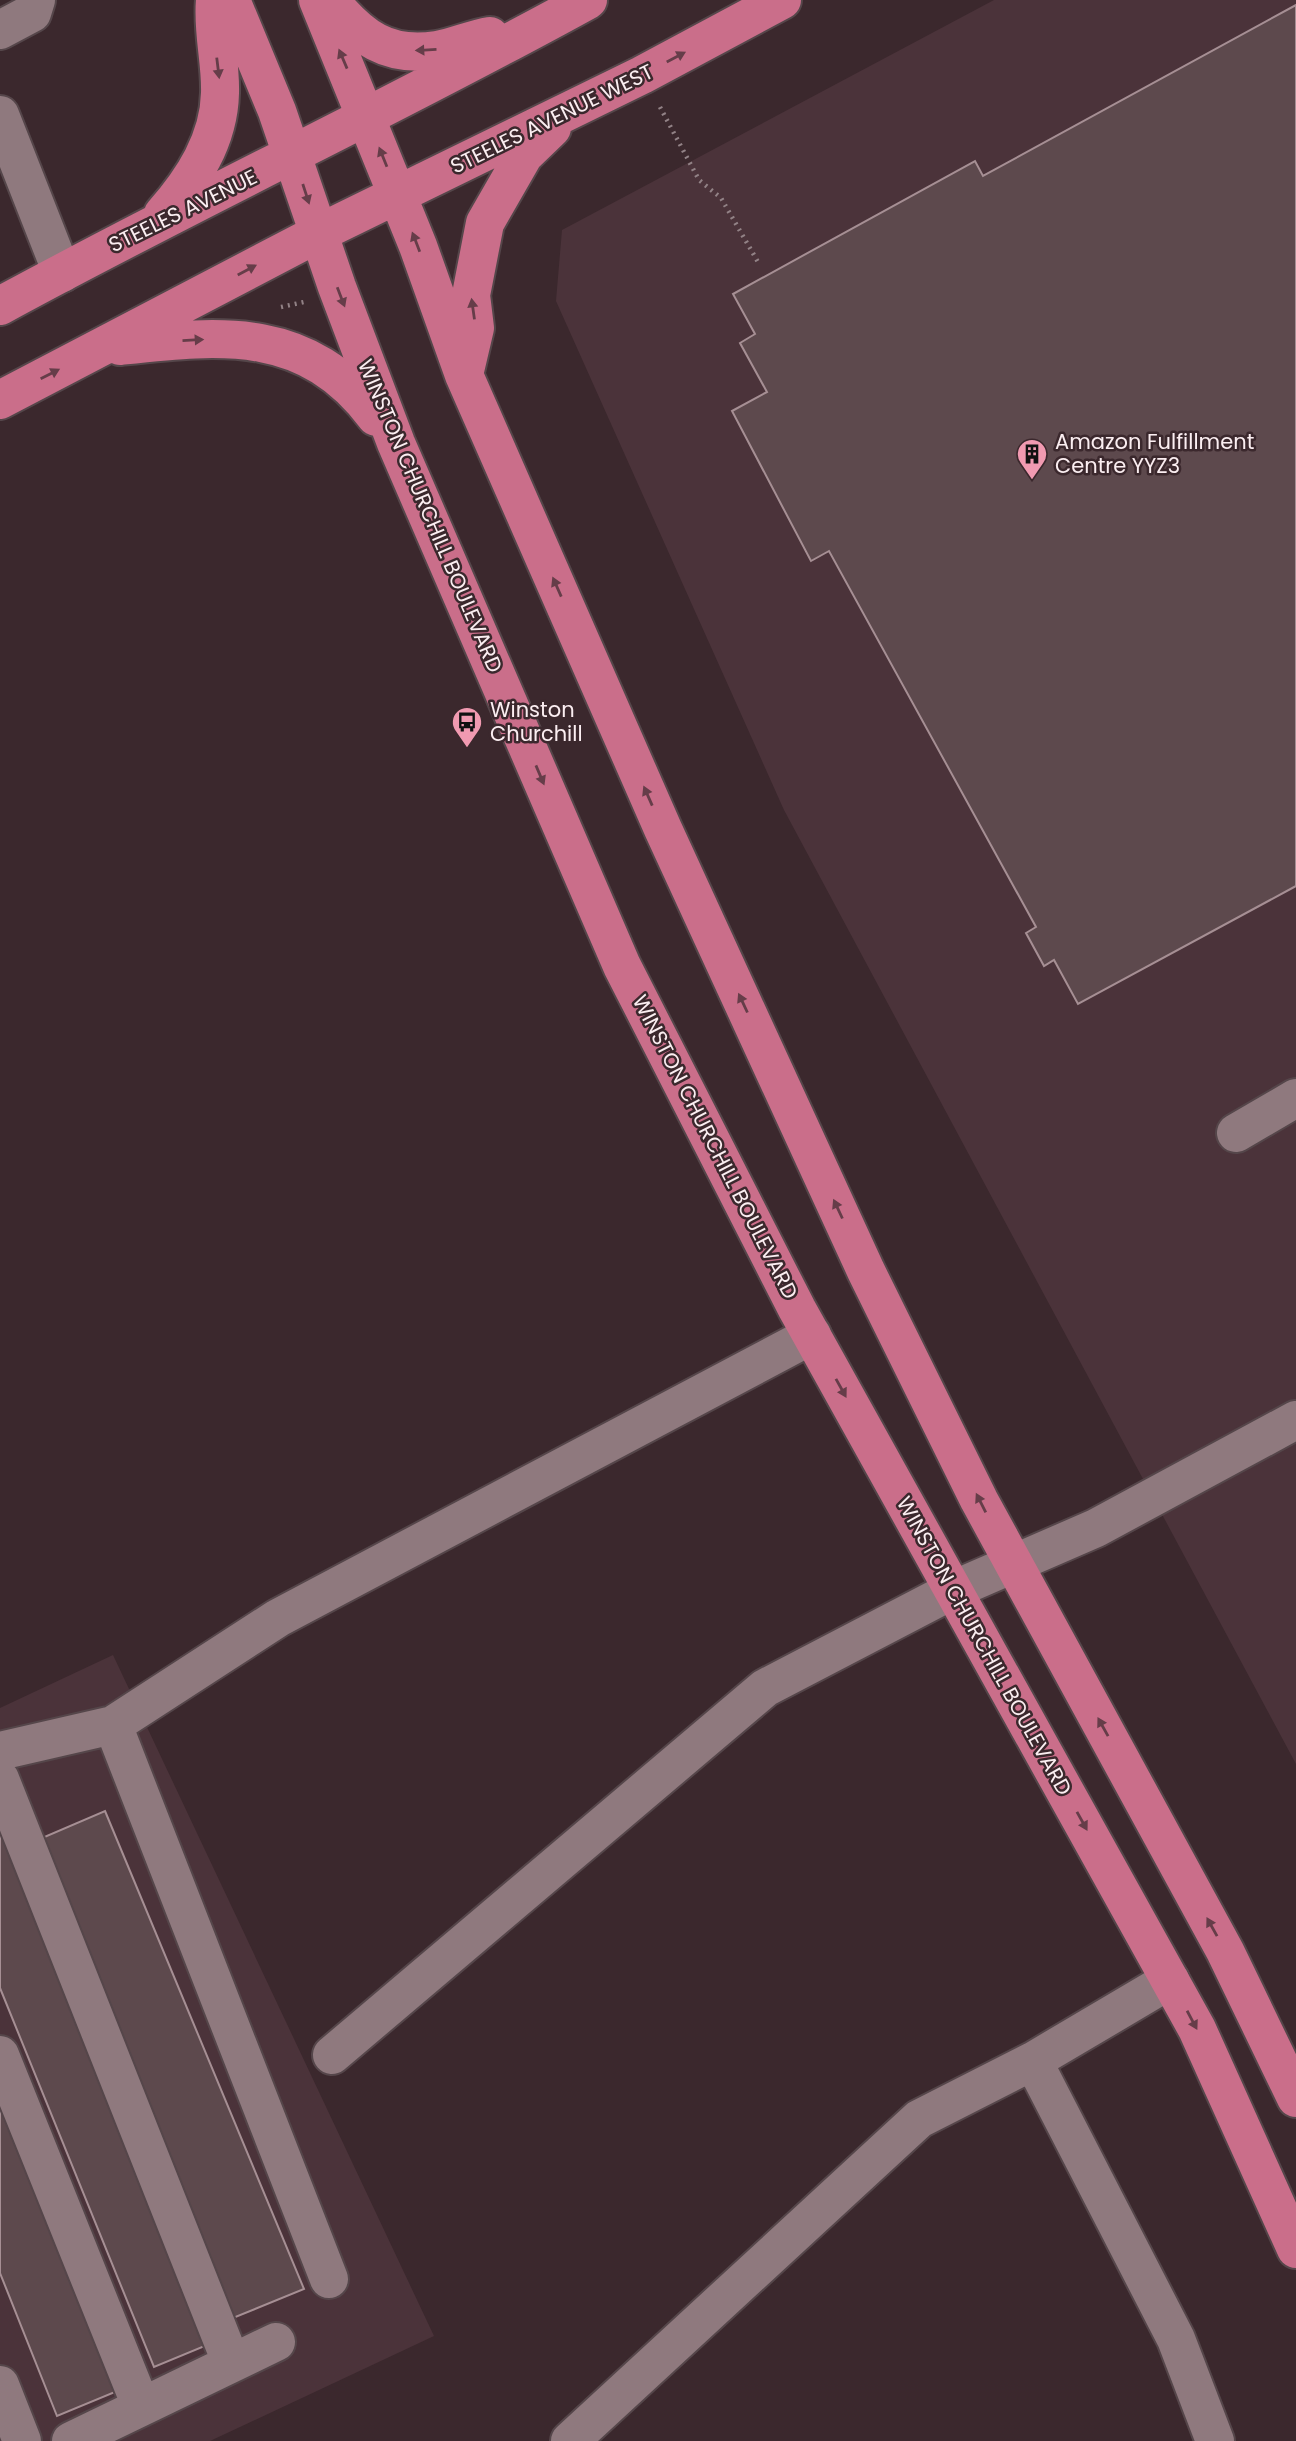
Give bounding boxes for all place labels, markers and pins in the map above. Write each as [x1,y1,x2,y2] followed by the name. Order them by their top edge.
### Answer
[1055,427,1254,480] place label: Amazon Fulfillment Centre YYZ3
[1015,437,1049,481] building icon: Amazon Fulfillment Centre YYZ3
[490,695,583,748] place label: Winston Churchill
[450,705,484,749] bus stop icon: Winston Churchill

